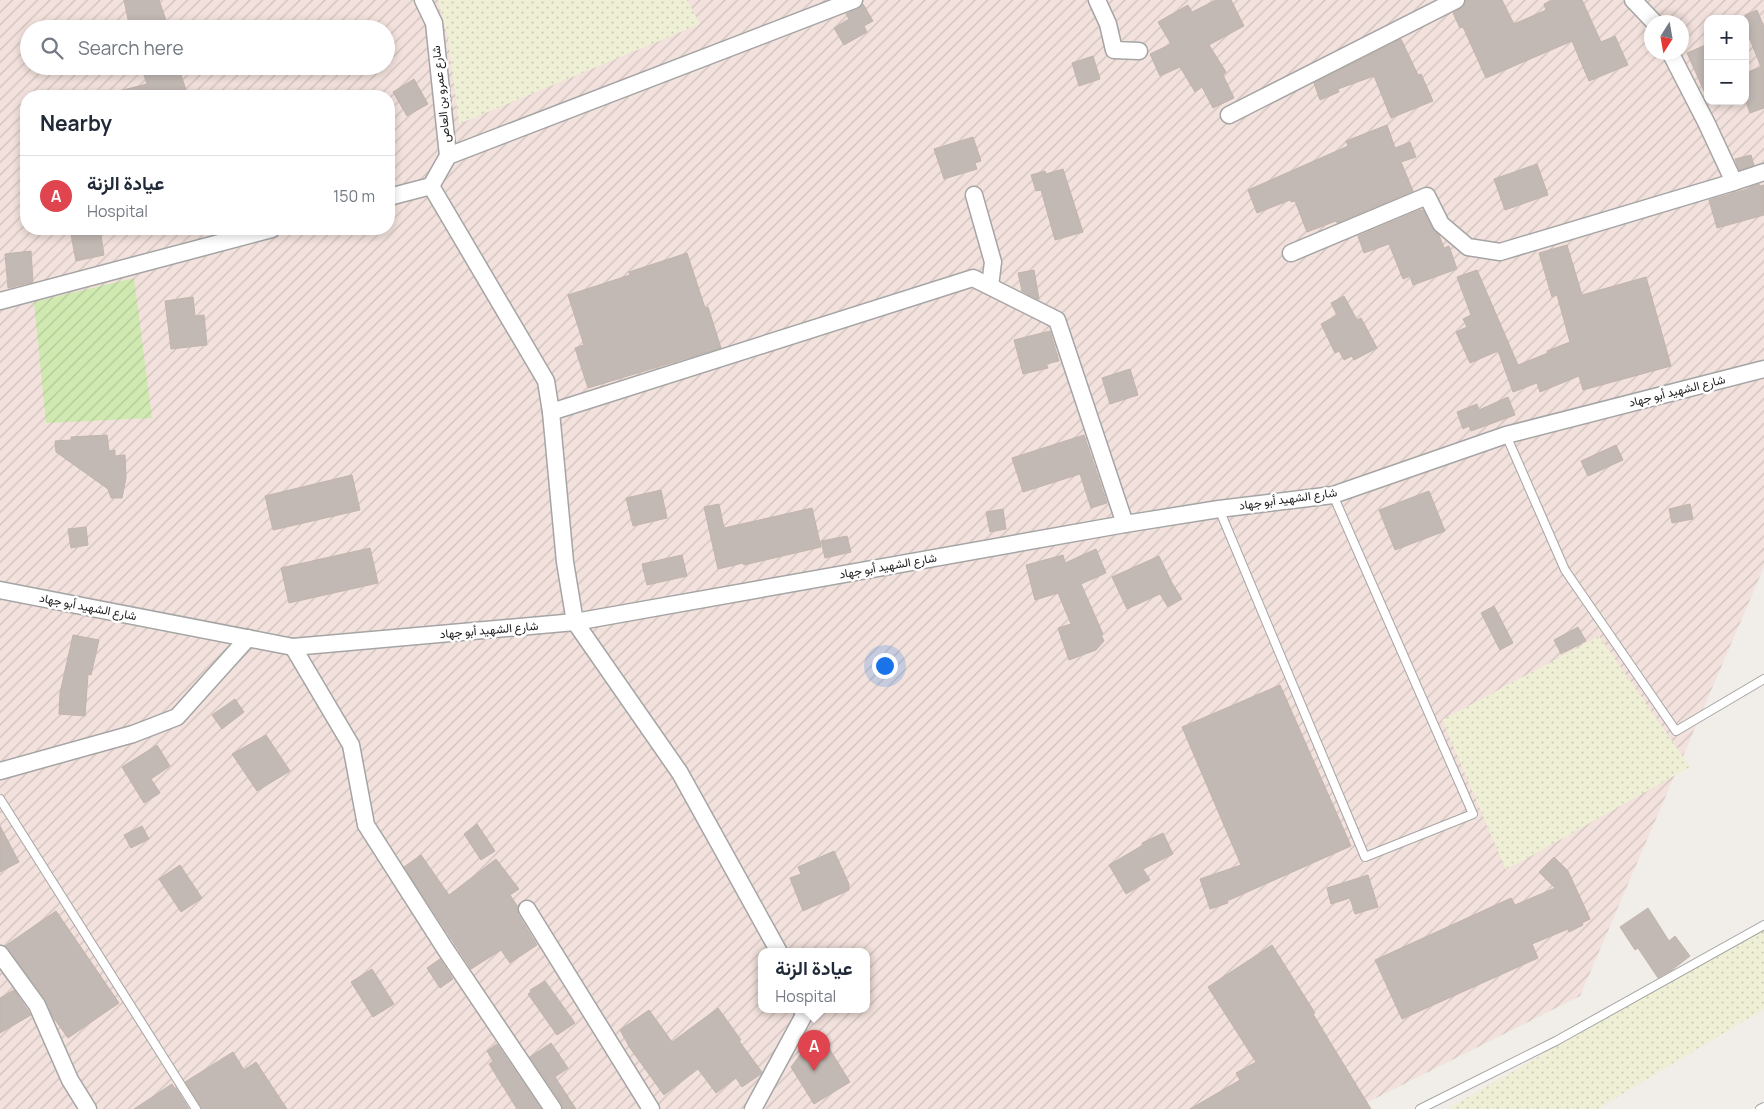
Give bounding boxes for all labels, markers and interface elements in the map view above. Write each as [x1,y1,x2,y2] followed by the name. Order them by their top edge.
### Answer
[1644,15,1689,60] north arrow
[1704,15,1749,105] map controls
[1704,15,1749,60] button: +
[20,20,395,75] search box
[38,34,66,62] icon: search
[78,35,184,61] text: Search here
[427,44,455,144] street label: شارع عمرو بن العاص
[1704,60,1749,105] button: −
[40,109,112,137] text: Nearby
[87,170,164,196] text: عيادة الزنة
[51,185,61,207] text: A
[333,185,375,207] text: 150 m
[87,200,148,222] text: Hospital
[1627,370,1727,412] street label: شارع الشهيد أبو جهاد
[1238,483,1338,515] street label: شارع الشهيد أبو جهاد
[838,549,938,583] street label: شارع الشهيد أبو جهاد
[38,589,138,625] street label: شارع الشهيد أبو جهاد
[439,617,539,643] street label: شارع الشهيد أبو جهاد
[872,653,898,679] your location
[758,948,870,1013] popup
[775,955,853,981] text: عيادة الزنة
[775,985,836,1007] text: Hospital
[798,1030,830,1071] pin: A

